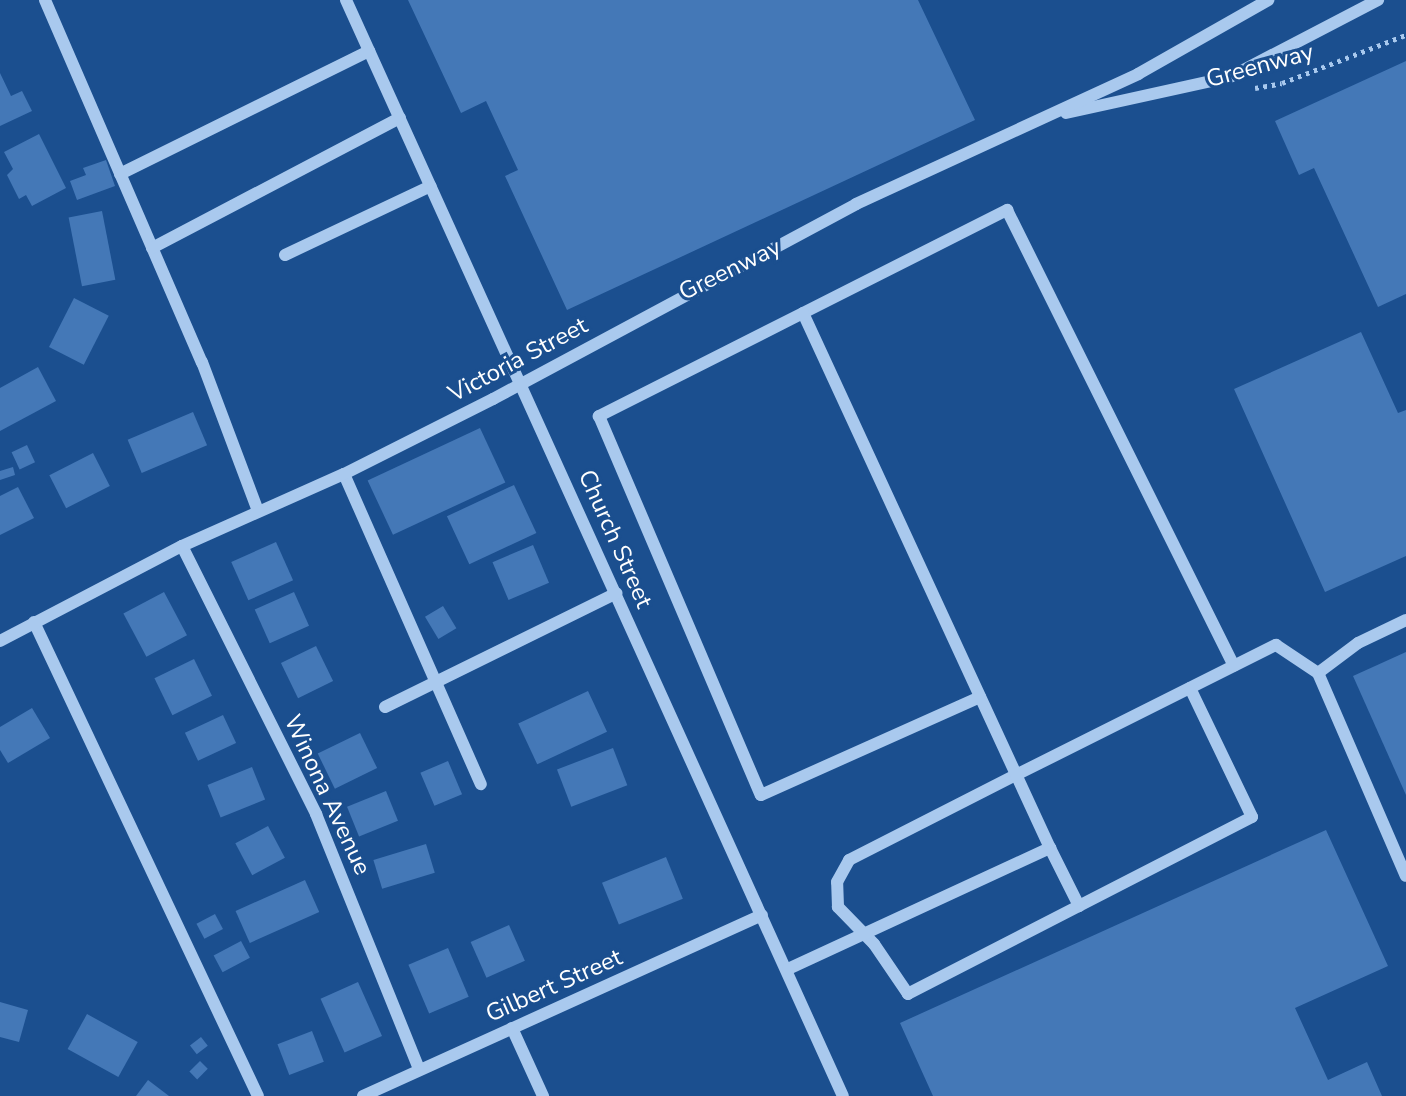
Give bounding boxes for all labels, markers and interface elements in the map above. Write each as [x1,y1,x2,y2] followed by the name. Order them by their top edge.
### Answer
[1203,38,1317,94] street label: Greenway
[674,233,786,307] street label: Greenway
[444,311,592,409] street label: Victoria Street
[572,466,658,612] street label: Church Street
[277,710,377,880] street label: Winona Avenue
[481,943,627,1029] street label: Gilbert Street

